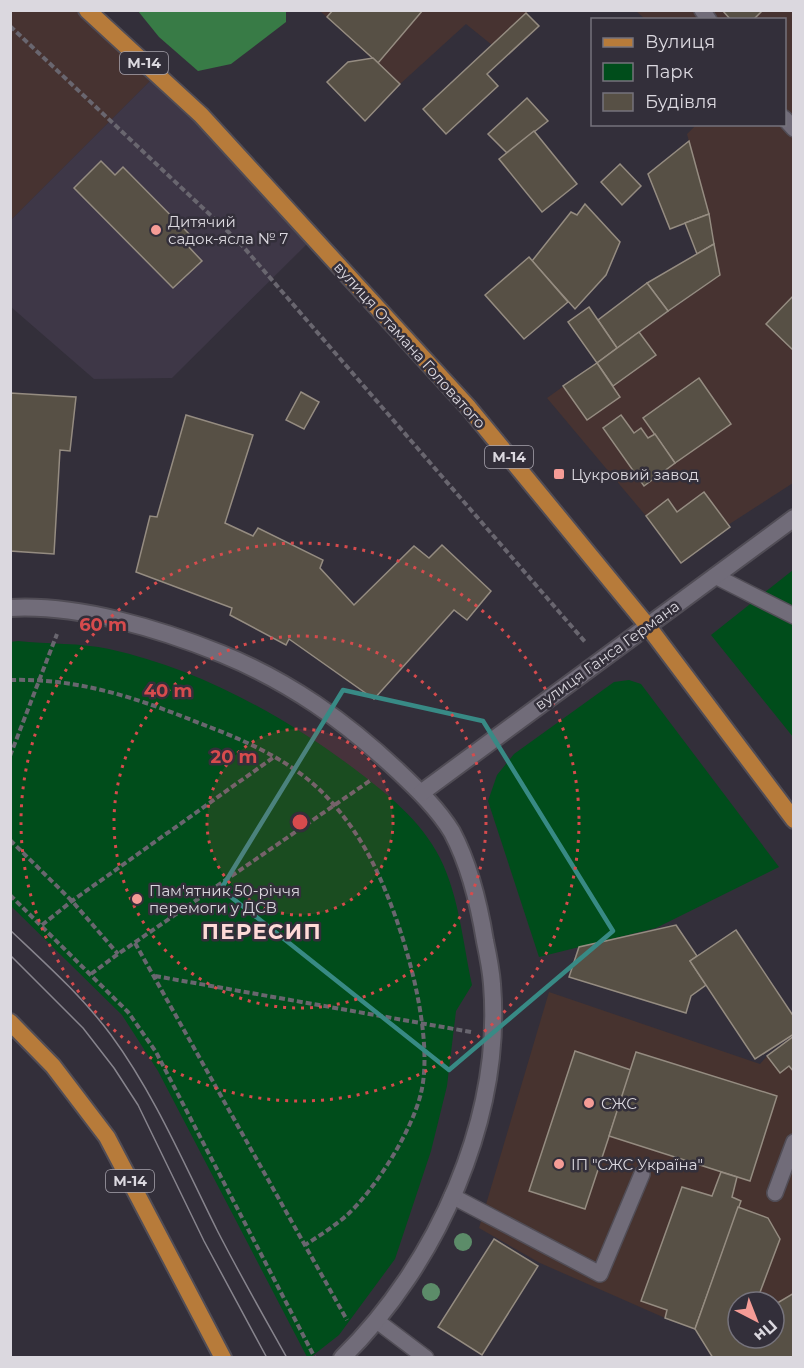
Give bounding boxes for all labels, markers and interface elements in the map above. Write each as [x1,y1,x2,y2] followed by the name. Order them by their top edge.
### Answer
[591,18,786,126] legend
[645,31,715,53] text: Вулиця
[120,52,168,74] road number: М-14
[645,61,694,83] text: Парк
[645,91,717,113] text: Будівля
[168,212,289,248] place label: Дитячий садок-ясла № 7
[149,223,163,237] marker: Дитячий садок-ясла № 7
[330,258,490,432] street label: вулиця Отамана Головатого
[485,446,533,468] road number: М-14
[571,465,699,484] place label: Цукровий завод
[552,467,566,481] marker: Цукровий завод
[531,596,683,714] street label: вулиця Ганса Германа
[79,614,127,636] text: 60 m
[144,680,192,702] text: 40 m
[211,746,257,768] text: 20 m
[290,812,310,832] centre of rings
[149,881,300,917] place label: Пам'ятник 50-річчя перемоги у ДСВ
[130,892,144,906] marker: Пам'ятник 50-річчя перемоги у ДСВ
[202,919,322,944] district label: ПЕРЕСИП
[601,1094,637,1113] place label: СЖС
[582,1096,596,1110] marker: СЖС
[571,1155,703,1174] place label: ІП "СЖС Україна"
[552,1157,566,1171] marker: ІП "СЖС Україна"
[106,1170,154,1192] road number: М-14
[726,1290,786,1350] north arrow
[750,1316,781,1346] text: Пн

